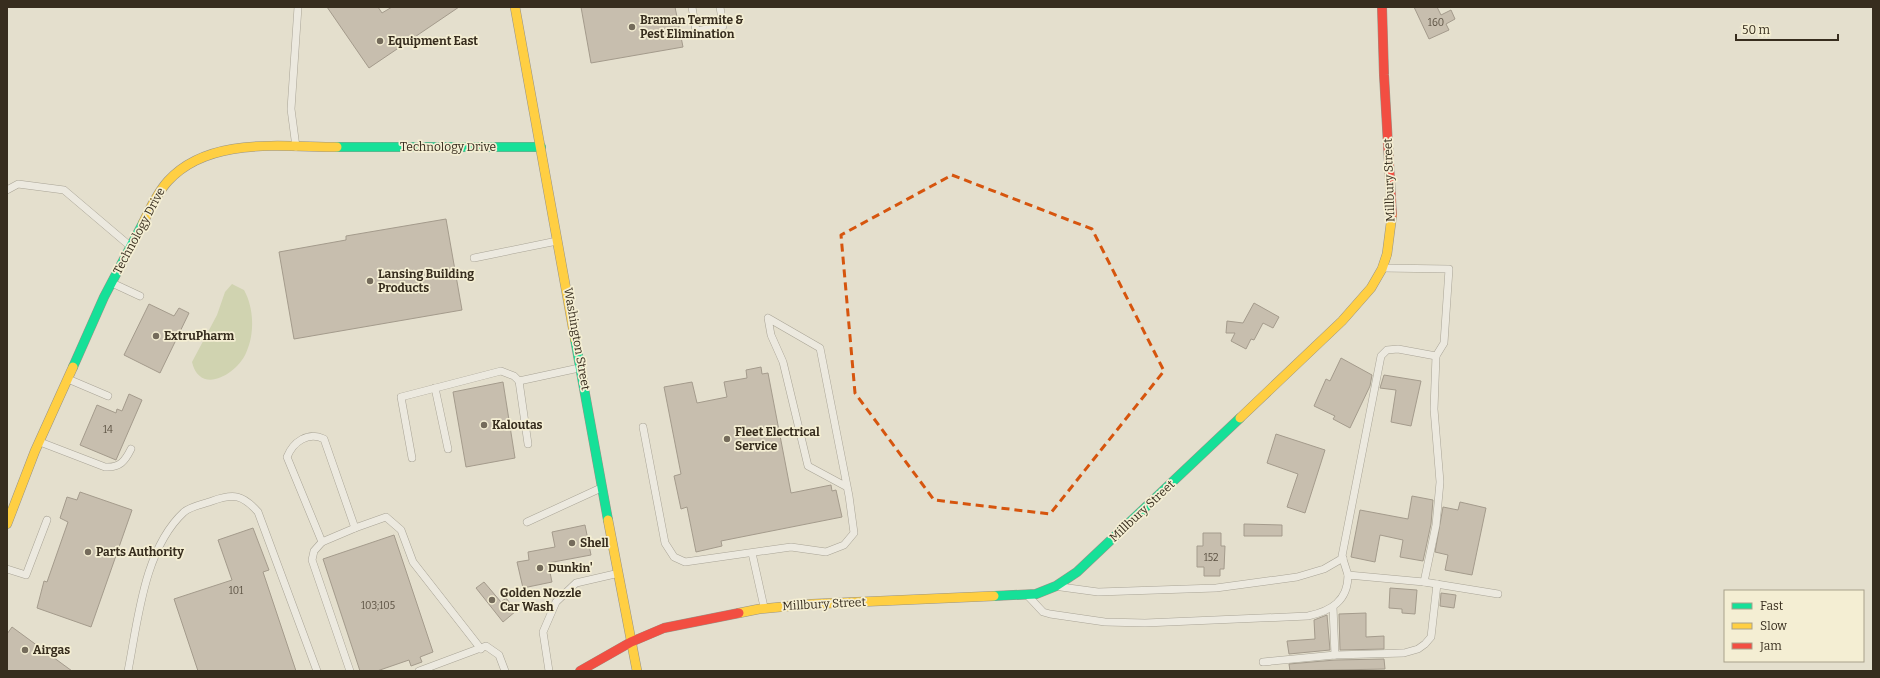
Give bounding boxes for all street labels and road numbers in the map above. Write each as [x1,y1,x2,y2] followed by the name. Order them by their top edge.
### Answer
[1381,137,1397,222] street label: Millbury Street
[400,140,496,154] street label: Technology Drive
[110,185,168,277] street label: Technology Drive
[561,287,593,392] street label: Washington Street
[1107,477,1178,545] street label: Millbury Street
[782,595,867,613] street label: Millbury Street

